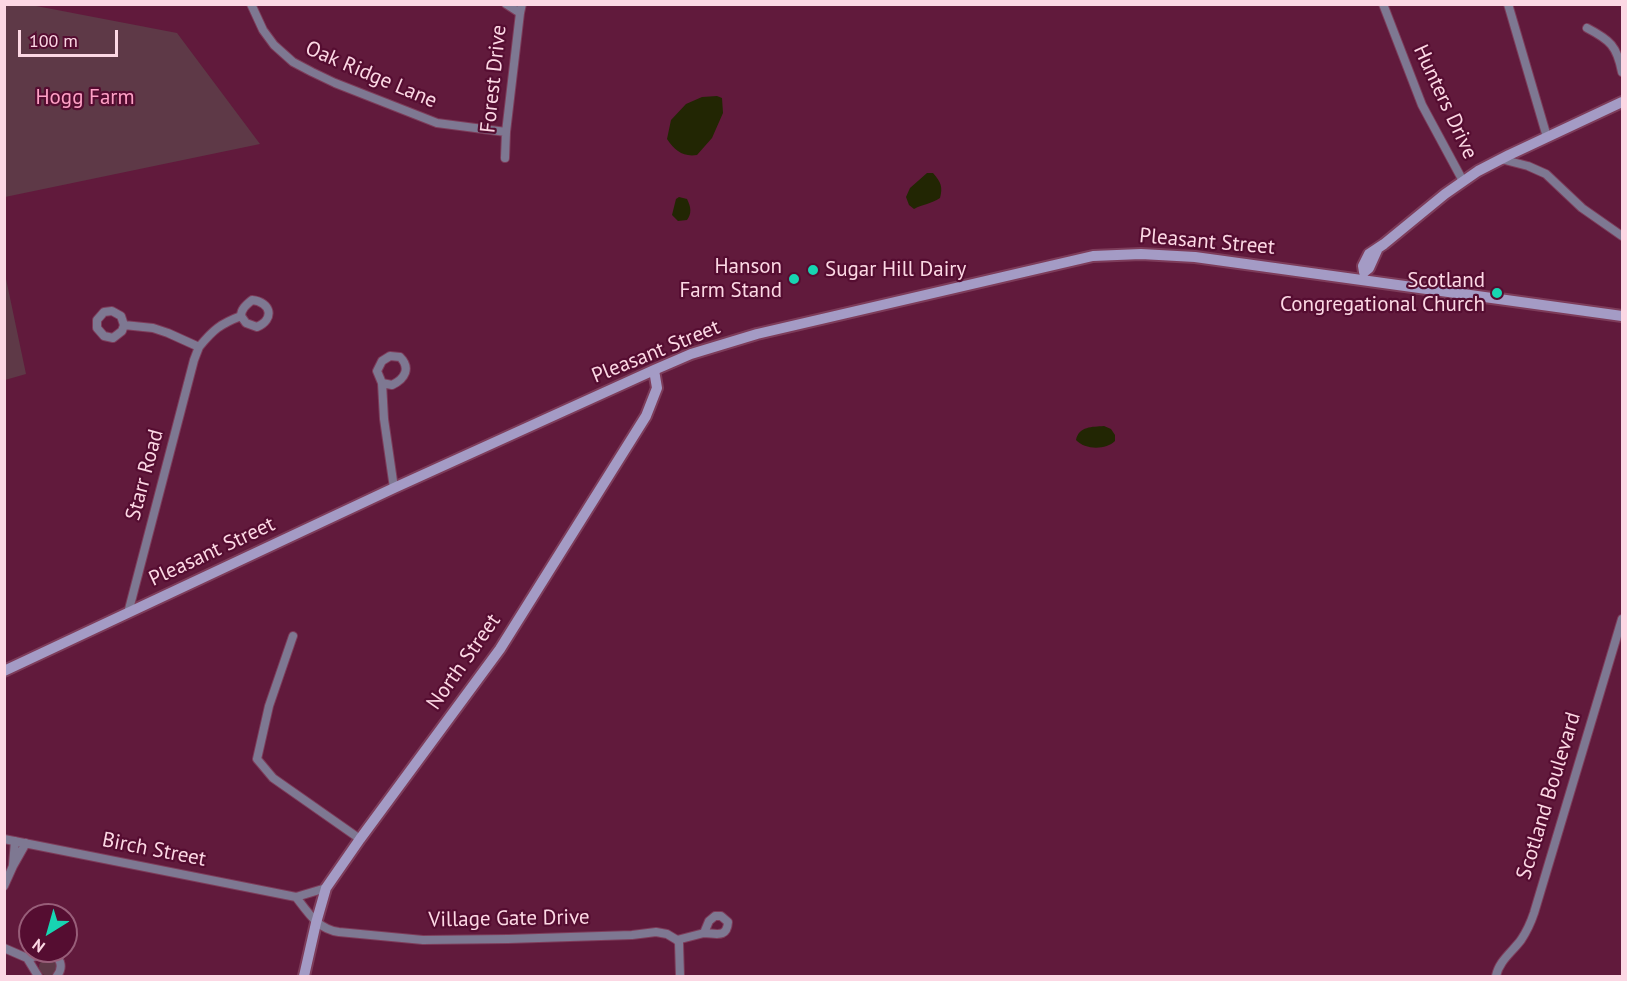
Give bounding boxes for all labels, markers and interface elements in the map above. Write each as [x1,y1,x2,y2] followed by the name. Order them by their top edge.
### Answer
[21,18,122,56] scale bar
[476,24,512,134] street label: Forest Drive
[29,29,78,52] text: 100 m
[301,36,441,114] street label: Oak Ridge Lane
[1408,41,1482,163] street label: Hunters Drive
[36,85,134,111] park label: Hogg Farm
[1138,224,1276,260] street label: Pleasant Street
[679,254,782,304] place label: Hanson Farm Stand
[825,257,966,283] place label: Sugar Hill Dairy
[806,263,820,277] marker: Sugar Hill Dairy
[1280,268,1485,318] place label: Scotland Congregational Church
[787,272,801,286] marker: Hanson Farm Stand
[1490,286,1504,300] marker: Scotland Congregational Church
[588,315,724,389] street label: Pleasant Street
[121,427,169,523] street label: Starr Road
[145,512,279,592] street label: Pleasant Street
[422,609,506,715] street label: North Street
[1512,709,1586,883] street label: Scotland Boulevard
[100,828,208,872] street label: Birch Street
[18,903,78,963] north arrow
[428,905,590,933] street label: Village Gate Drive
[28,935,49,957] text: N

